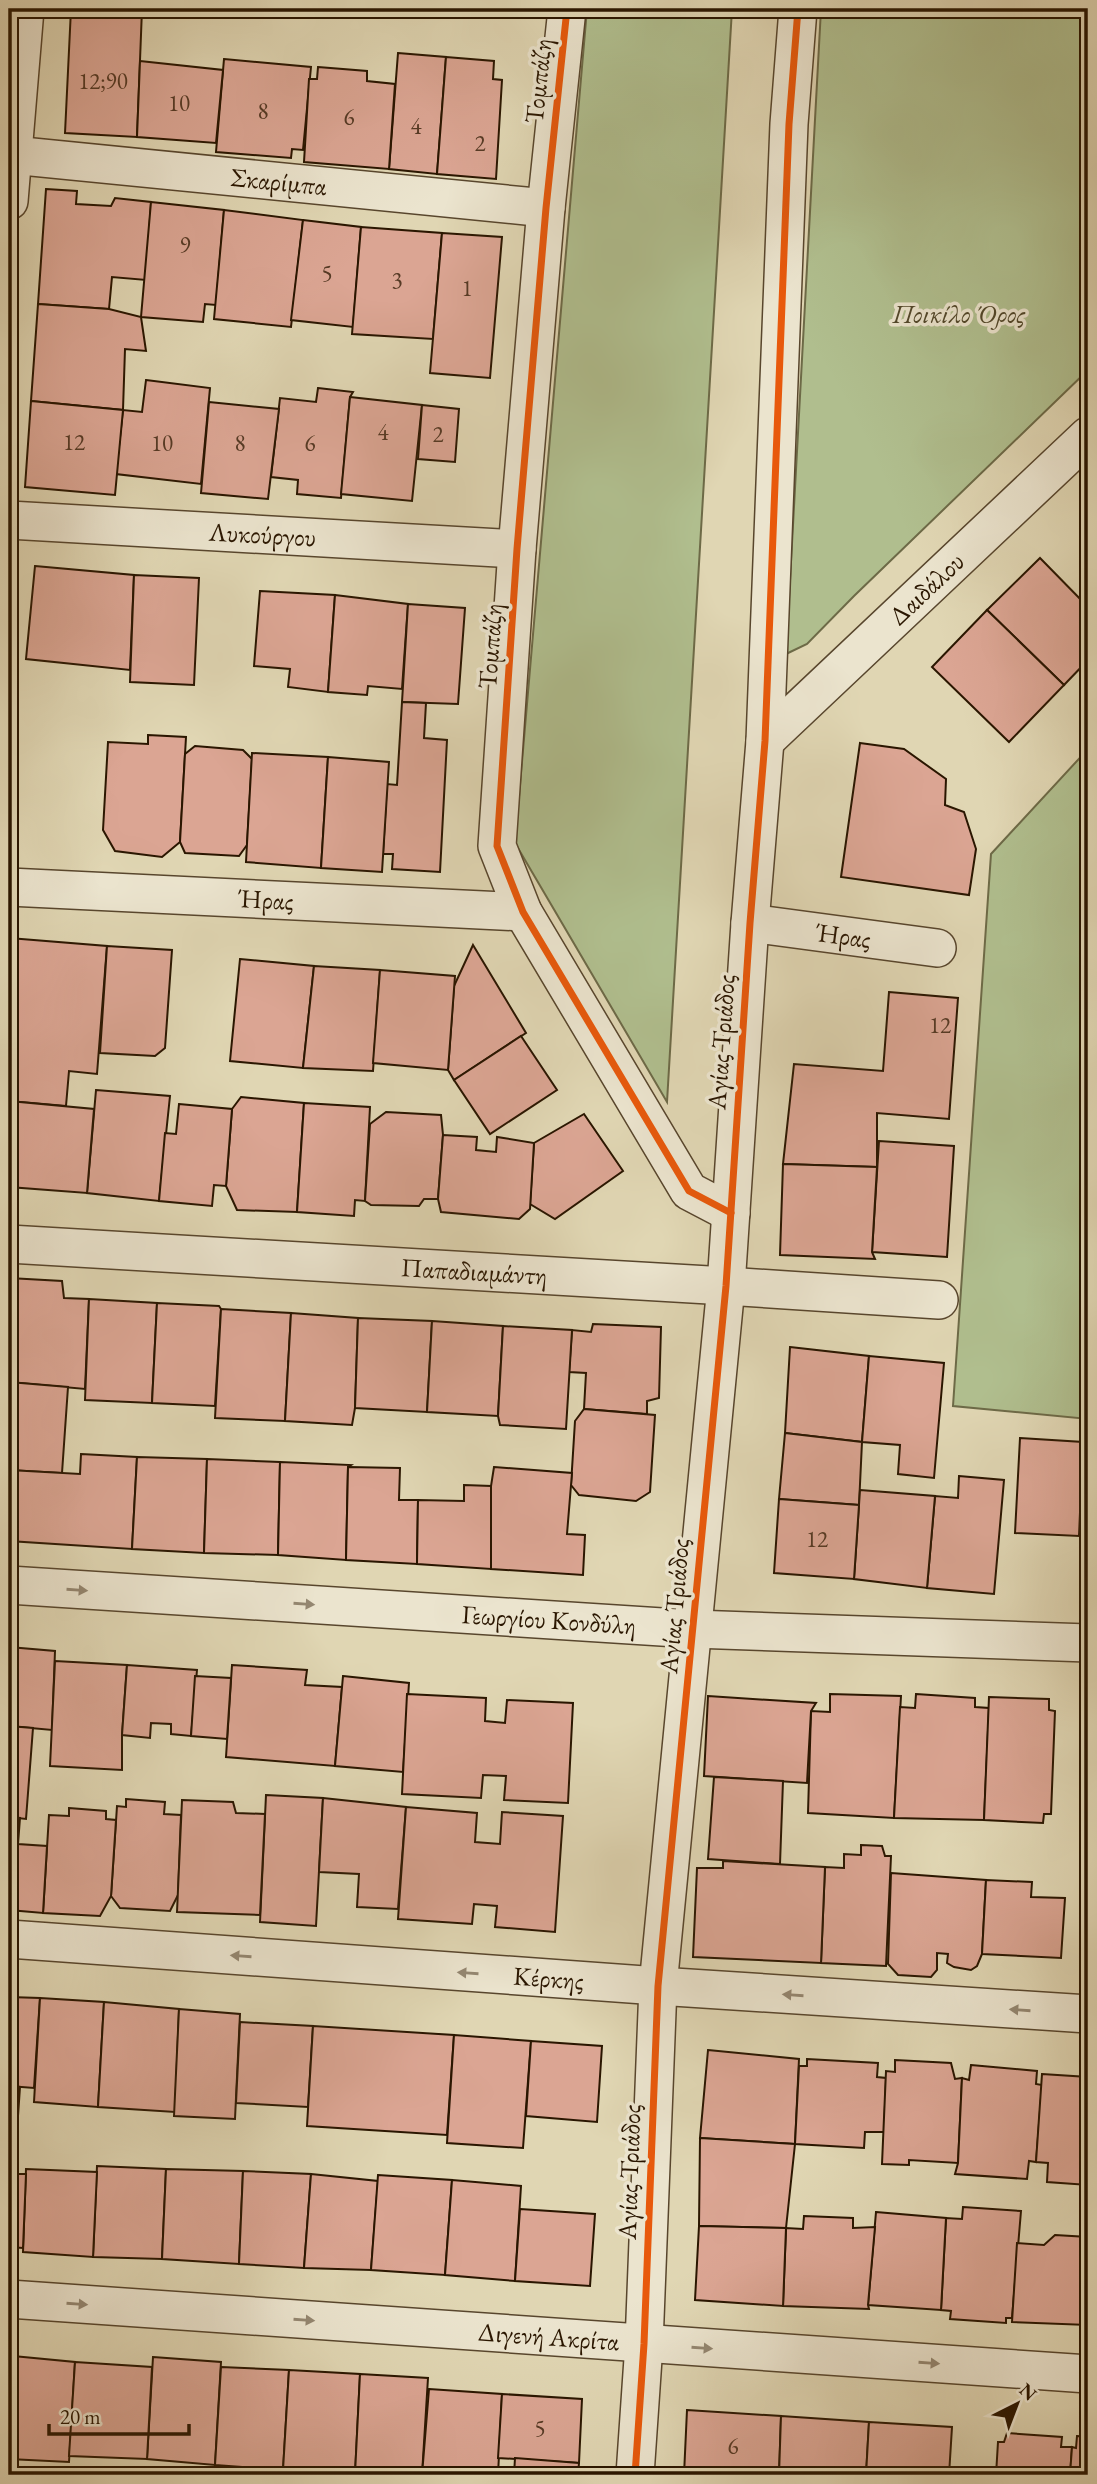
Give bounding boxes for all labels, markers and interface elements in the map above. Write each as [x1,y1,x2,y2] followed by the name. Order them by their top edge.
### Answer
[517,37,559,125] street label: Τομπάζη
[78,66,128,96] house number: 12;90
[168,88,190,118] house number: 10
[257,96,269,126] house number: 8
[343,102,355,132] house number: 6
[410,111,422,141] house number: 4
[474,128,486,158] house number: 2
[229,160,328,203] street label: Σκαρίμπα
[179,230,191,260] house number: 9
[321,258,333,288] house number: 5
[391,265,403,295] house number: 3
[461,273,473,303] house number: 1
[891,297,1026,331] park label: Ποικίλο Όρος
[377,417,389,447] house number: 4
[432,419,444,449] house number: 2
[63,427,85,457] house number: 12
[151,428,173,458] house number: 10
[234,428,246,458] house number: 8
[304,428,316,458] house number: 6
[207,514,317,555] street label: Λυκούργου
[881,545,972,633] street label: Δαιδάλου
[470,602,510,690] street label: Τομπάζη
[237,881,295,918] street label: Ήρας
[813,915,873,956] street label: Ήρας
[699,973,743,1112] street label: Αγίας Τριάδος
[929,1010,951,1040] house number: 12
[400,1250,548,1293] street label: Παπαδιαμάντη
[806,1524,828,1554] house number: 12
[651,1537,697,1676] street label: Αγίας Τριάδος
[66,1584,88,1595] one-way arrow
[461,1597,637,1642] street label: Γεωργίου Κονδύλη
[293,1599,315,1610] one-way arrow
[230,1950,252,1961] one-way arrow
[512,1959,585,1998] street label: Κέρκης
[457,1967,479,1978] one-way arrow
[782,1989,804,2000] one-way arrow
[1009,2004,1031,2015] one-way arrow
[610,2104,648,2241] street label: Αγίας Τριάδος
[66,2299,88,2310] one-way arrow
[293,2315,315,2326] one-way arrow
[477,2315,621,2358] street label: Διγενή Ακρίτα
[691,2343,713,2354] one-way arrow
[918,2358,940,2369] one-way arrow
[982,2368,1052,2438] north arrow
[1014,2377,1043,2407] text: N
[49,2393,189,2437] scale bar
[60,2403,101,2430] text: 20 m
[534,2413,546,2443] house number: 5
[727,2431,739,2461] house number: 6

